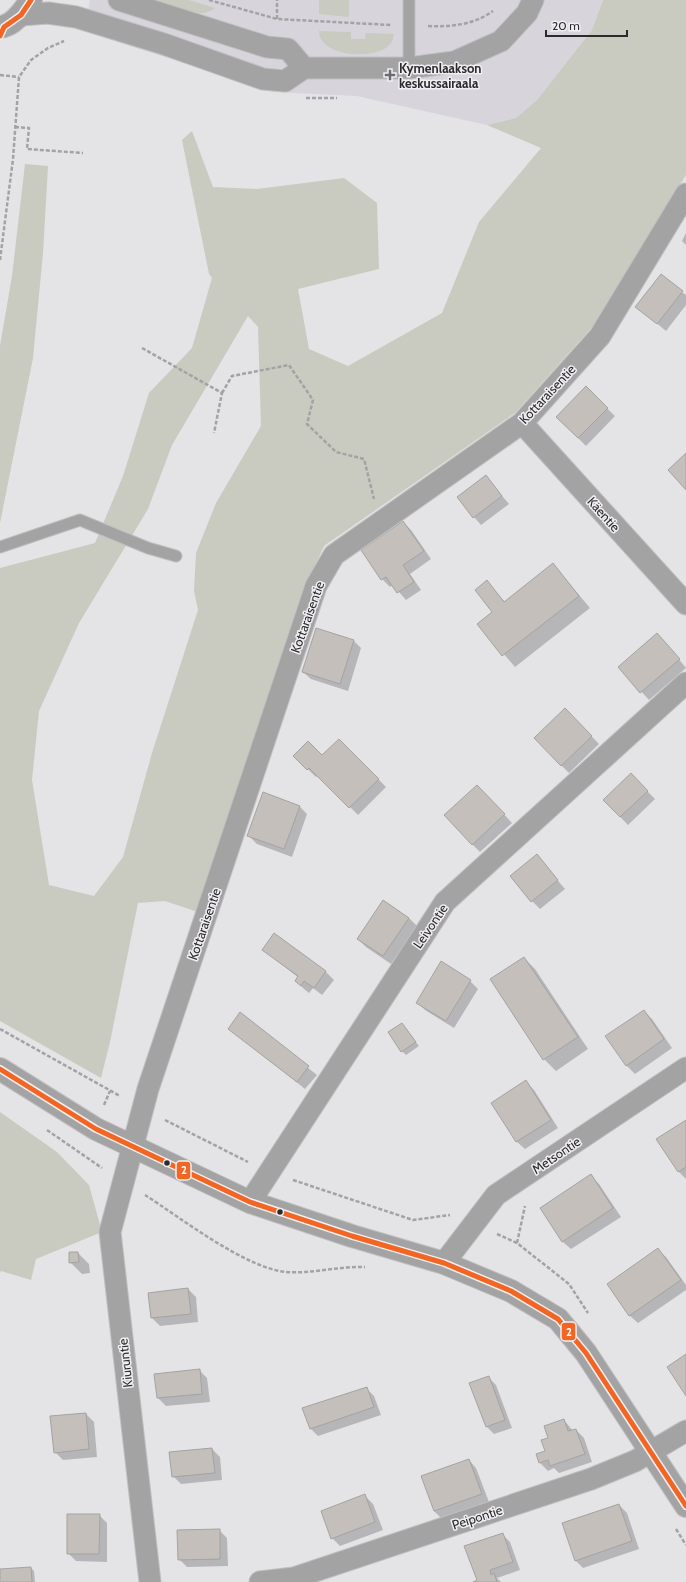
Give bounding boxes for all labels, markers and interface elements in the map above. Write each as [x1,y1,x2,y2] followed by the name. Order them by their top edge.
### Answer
[546,12,627,38] scale bar
[552,18,580,33] text: 20 m
[399,60,481,91] place label: Kymenlaakson keskussairaala
[384,69,396,81] marker: Kymenlaakson keskussairaala
[516,361,579,427] street label: Kottaraisentie
[584,493,624,535] street label: Käentie
[287,579,327,655] street label: Kottaraisentie
[184,886,224,962] street label: Kottaraisentie
[409,900,451,951] street label: Leivontie
[529,1133,584,1177] street label: Metsontie
[162,1158,172,1168] unlabelled marker
[176,1161,191,1180] line badge: 2
[181,1163,187,1177] text: 2
[275,1207,285,1217] unlabelled marker
[561,1322,576,1341] line badge: 2
[566,1325,572,1339] text: 2
[114,1337,136,1388] street label: Kiuruntie
[450,1501,505,1533] street label: Peipontie

